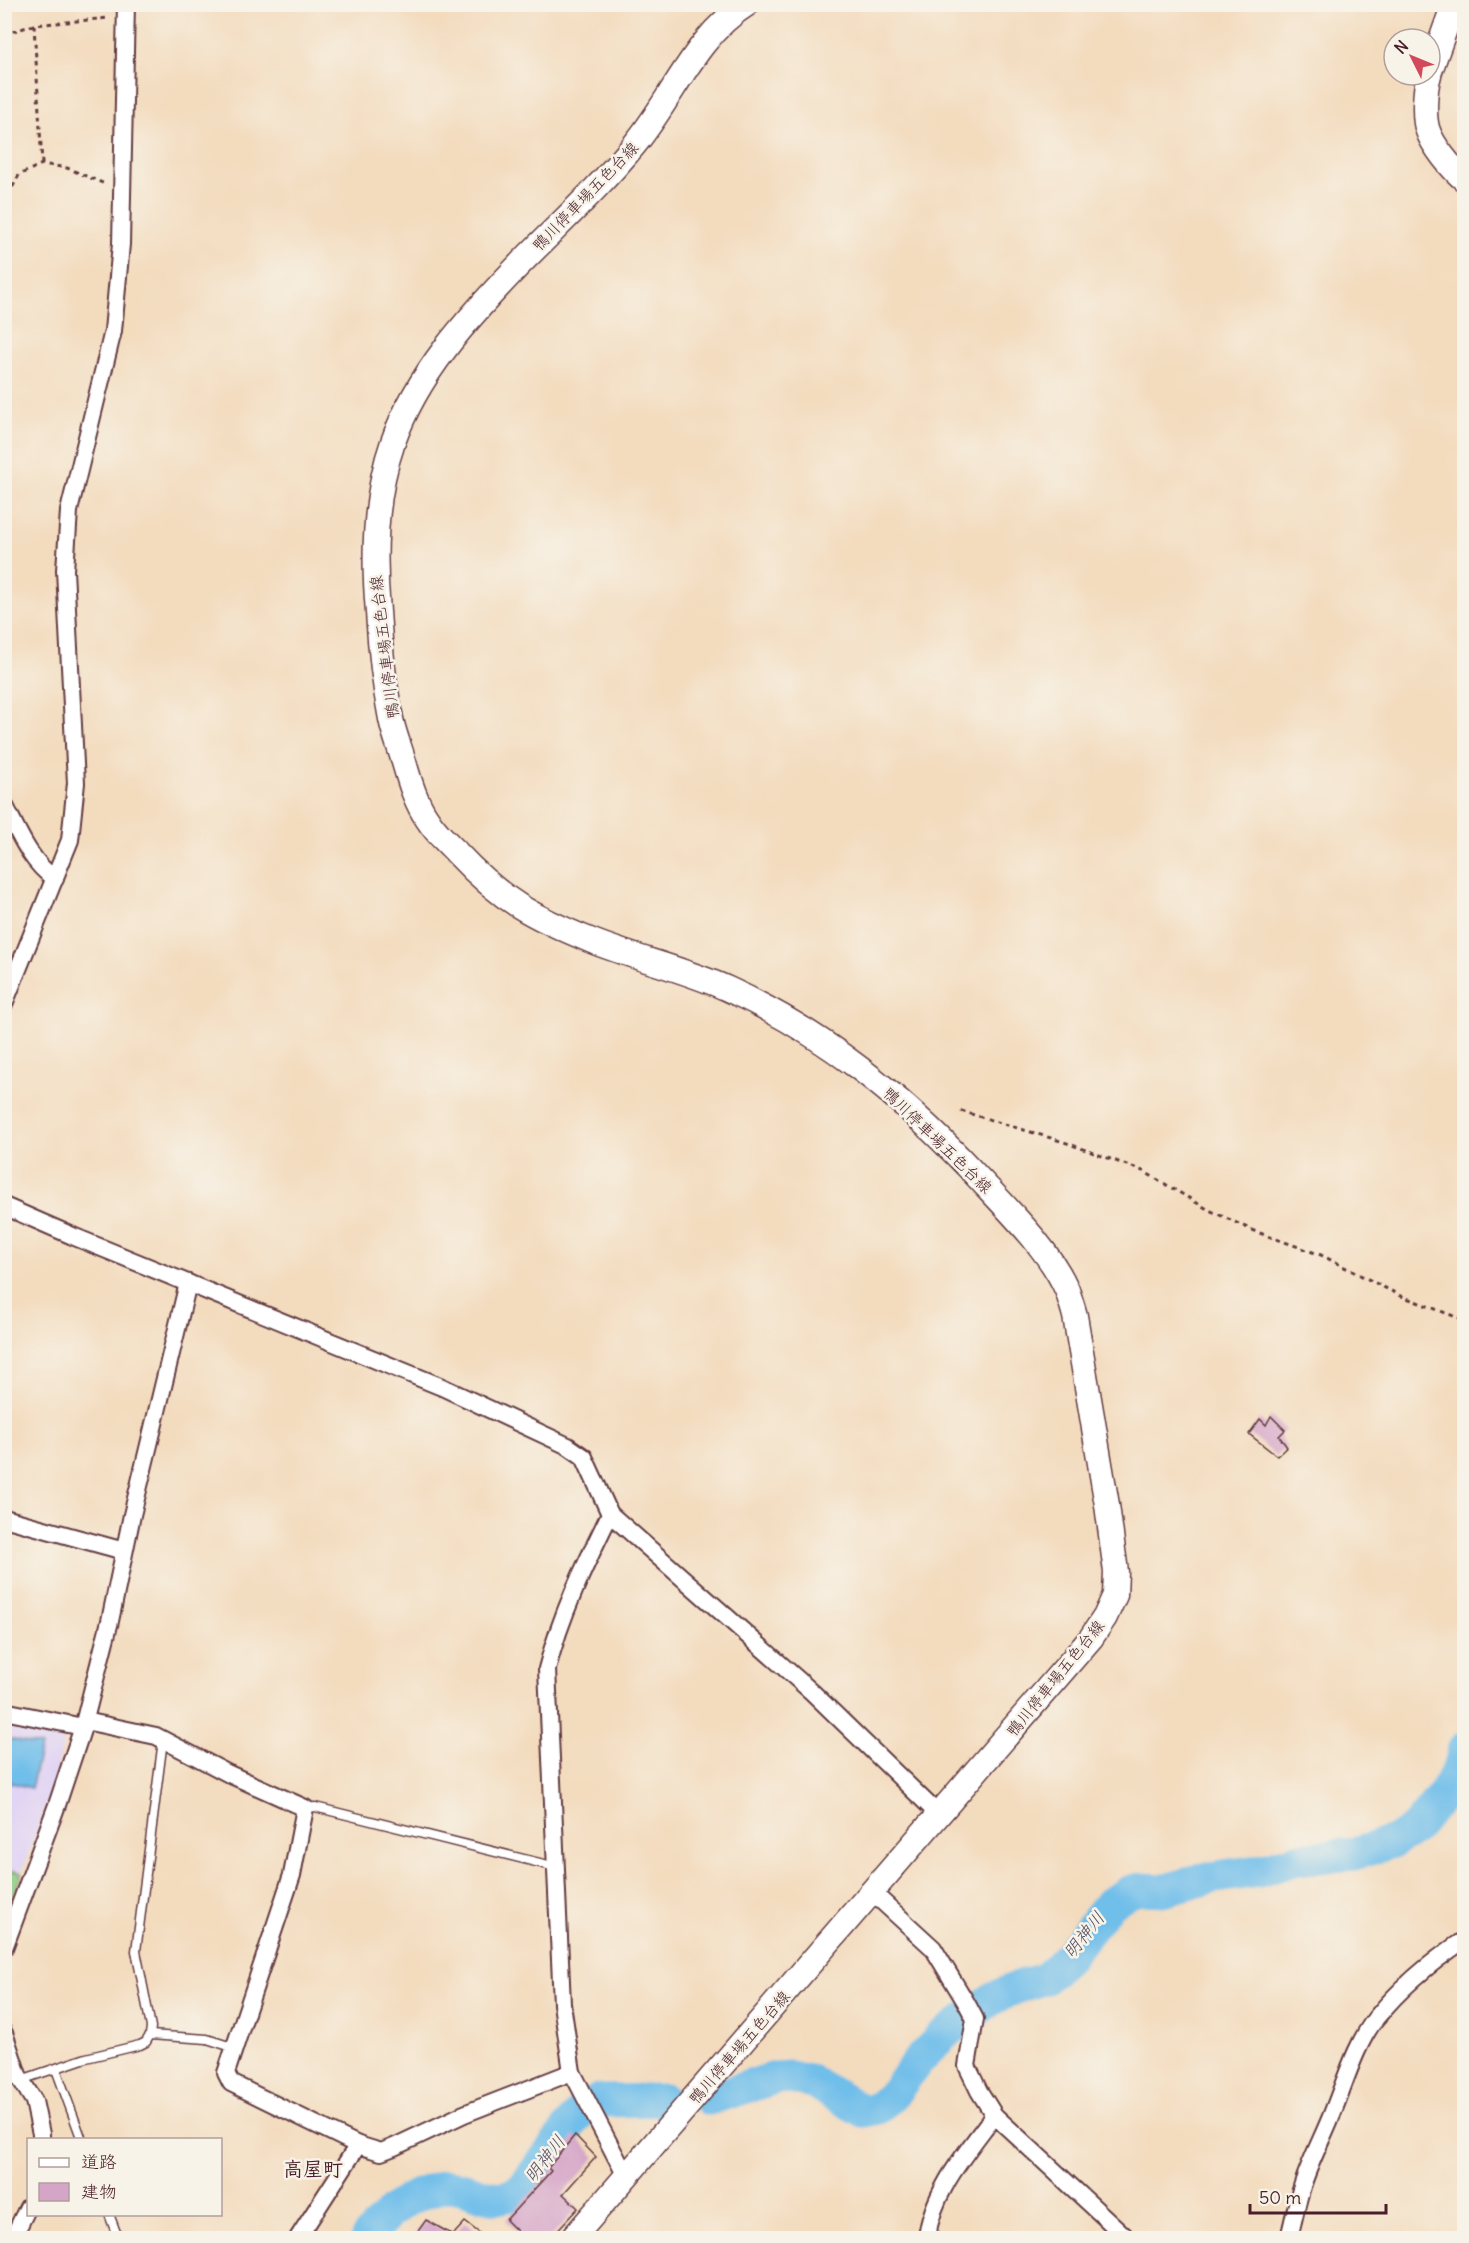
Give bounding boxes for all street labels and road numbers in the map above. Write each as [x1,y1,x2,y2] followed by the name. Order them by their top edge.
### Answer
[528,137,642,255] street label: 鴨川停車場五色台線
[365,574,403,720] street label: 鴨川停車場五色台線
[879,1083,997,1197] street label: 鴨川停車場五色台線
[1002,1616,1108,1740] street label: 鴨川停車場五色台線
[684,1986,794,2108] street label: 鴨川停車場五色台線

